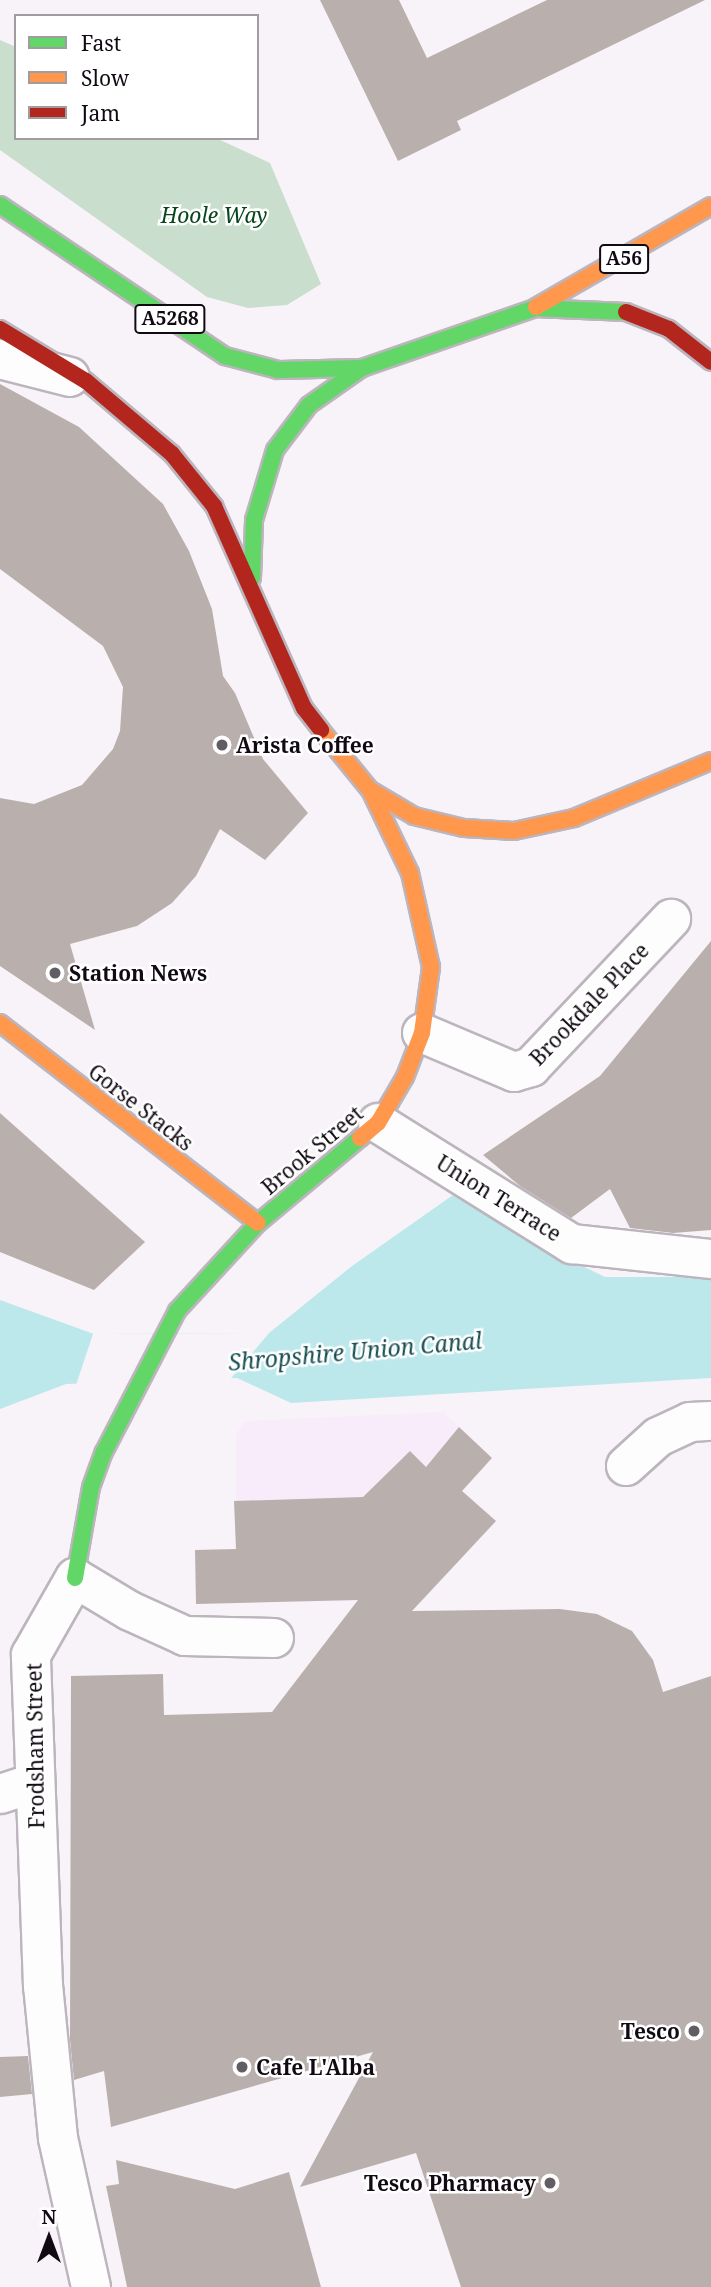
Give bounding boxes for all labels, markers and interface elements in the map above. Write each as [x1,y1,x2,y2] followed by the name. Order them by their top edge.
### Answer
[14,14,259,140] legend
[81,29,121,57] text: Fast
[81,64,129,92] text: Slow
[81,99,120,127] text: Jam
[161,202,267,228] park label: Hoole Way
[598,244,650,274] road number: A56
[133,304,207,334] road number: A5268
[236,732,374,758] place label: Arista Coffee
[214,737,230,753] marker: Arista Coffee
[524,938,654,1070] street label: Brookdale Place
[69,960,207,986] place label: Station News
[47,965,63,981] marker: Station News
[84,1058,198,1156] street label: Gorse Stacks
[256,1100,368,1200] street label: Brook Street
[432,1150,566,1246] street label: Union Terrace
[227,1326,483,1376] water label: Shropshire Union Canal
[21,1663,49,1829] street label: Frodsham Street
[621,2018,680,2044] place label: Tesco
[686,2023,702,2039] marker: Tesco
[256,2054,375,2080] place label: Cafe L'Alba
[234,2059,250,2075] marker: Cafe L'Alba
[364,2170,536,2196] place label: Tesco Pharmacy
[542,2175,558,2191] marker: Tesco Pharmacy
[14,2203,84,2273] north arrow
[42,2204,56,2230] text: N

